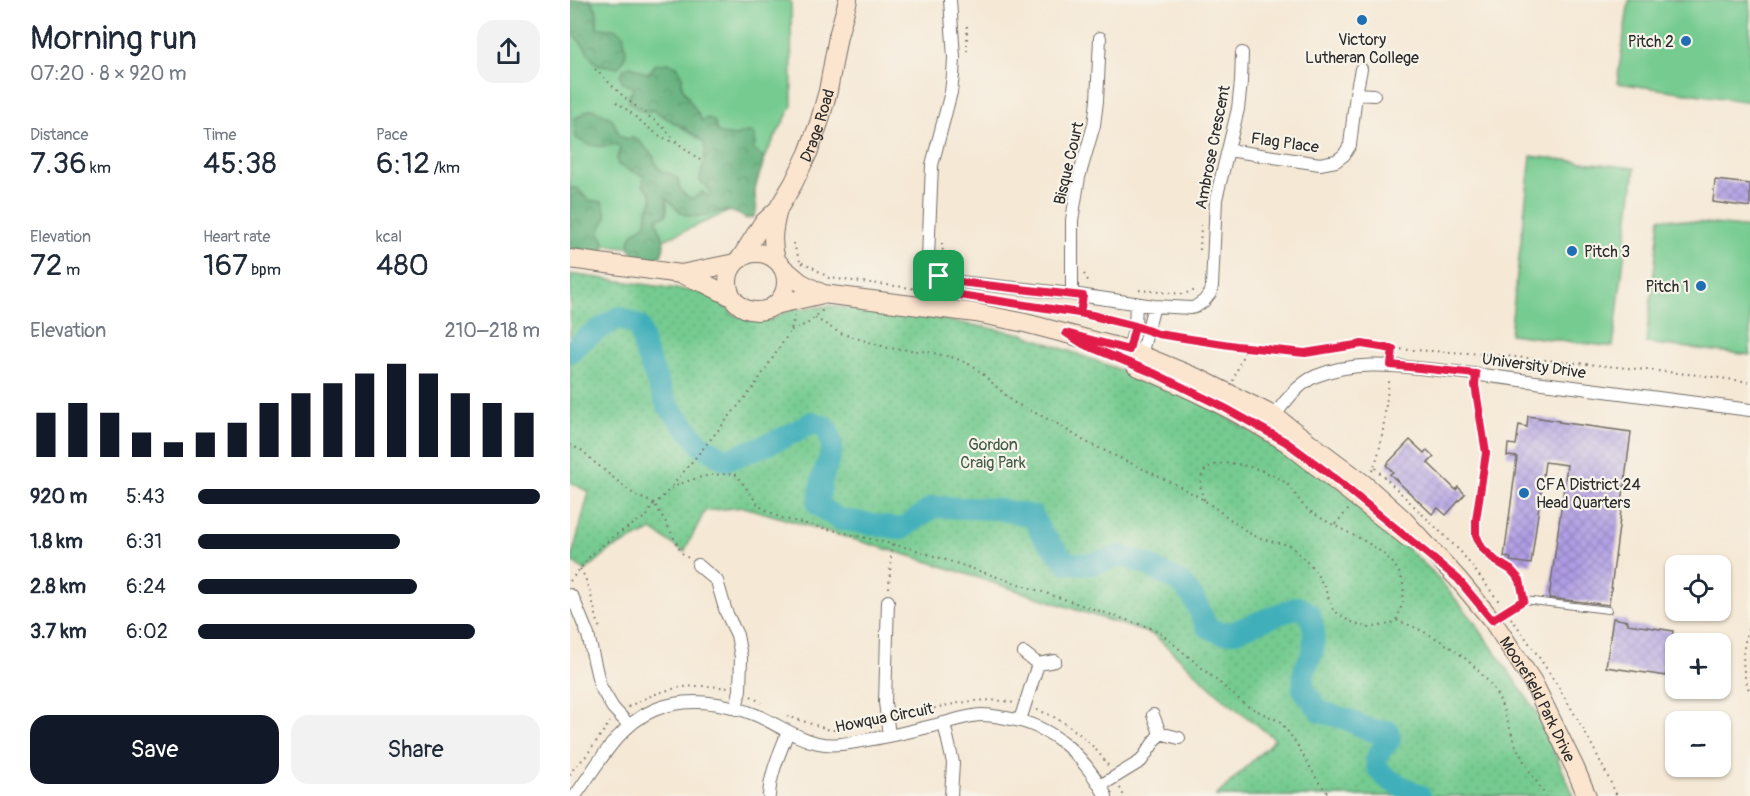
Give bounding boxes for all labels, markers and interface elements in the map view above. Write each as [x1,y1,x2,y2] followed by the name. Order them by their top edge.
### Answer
[1355,13,1369,27] marker: Victory Lutheran College
[30,18,197,59] text: Morning run
[477,20,540,83] button: share
[1305,30,1419,68] place label: Victory Lutheran College
[1628,32,1674,52] place label: Pitch 2
[1679,34,1693,48] marker: Pitch 2
[30,61,187,86] text: 07:20 · 8 × 920 m
[1191,83,1235,211] street label: Ambrose Crescent
[796,87,839,166] street label: Drage Road
[1050,119,1088,207] street label: Bisque Court
[30,125,89,145] text: Distance
[203,125,236,145] text: Time
[376,125,408,145] text: Pace
[1250,128,1320,158] street label: Flag Place
[30,145,87,182] text: 7.36
[203,145,277,182] text: 45:38
[376,145,430,182] text: 6:12
[87,158,111,178] text: km
[430,158,460,178] text: /km
[30,227,91,247] text: Elevation
[203,227,270,247] text: Heart rate
[376,227,402,247] text: kcal
[1584,242,1630,262] place label: Pitch 3
[1565,244,1579,258] marker: Pitch 3
[30,247,63,284] text: 72
[203,247,248,284] text: 167
[376,247,429,284] text: 480
[913,250,964,301] pin
[922,259,955,292] icon: arrive
[63,260,80,280] text: m
[248,260,281,280] text: bpm
[1646,277,1689,297] place label: Pitch 1
[1694,279,1708,293] marker: Pitch 1
[30,318,106,343] text: Elevation
[444,318,540,343] text: 210–218 m
[1481,349,1587,383] street label: University Drive
[960,435,1026,473] park label: Gordon Craig Park
[1536,475,1641,513] place label: CFA District 24 Head Quarters
[30,484,87,509] text: 920 m
[126,484,165,509] text: 5:43
[1517,486,1531,500] marker: CFA District 24 Head Quarters
[30,529,83,554] text: 1.8 km
[126,529,162,554] text: 6:31
[1665,555,1731,777] map controls
[1665,555,1731,621] button: locate
[30,574,86,599] text: 2.8 km
[126,574,166,599] text: 6:24
[30,619,87,644] text: 3.7 km
[126,619,168,644] text: 6:02
[1495,633,1580,765] street label: Moorefield Park Drive
[1665,633,1731,699] button: +
[833,699,936,737] street label: Howqua Circuit
[1665,711,1731,777] button: −
[30,715,279,784] button: Save
[291,715,540,784] button: Share

